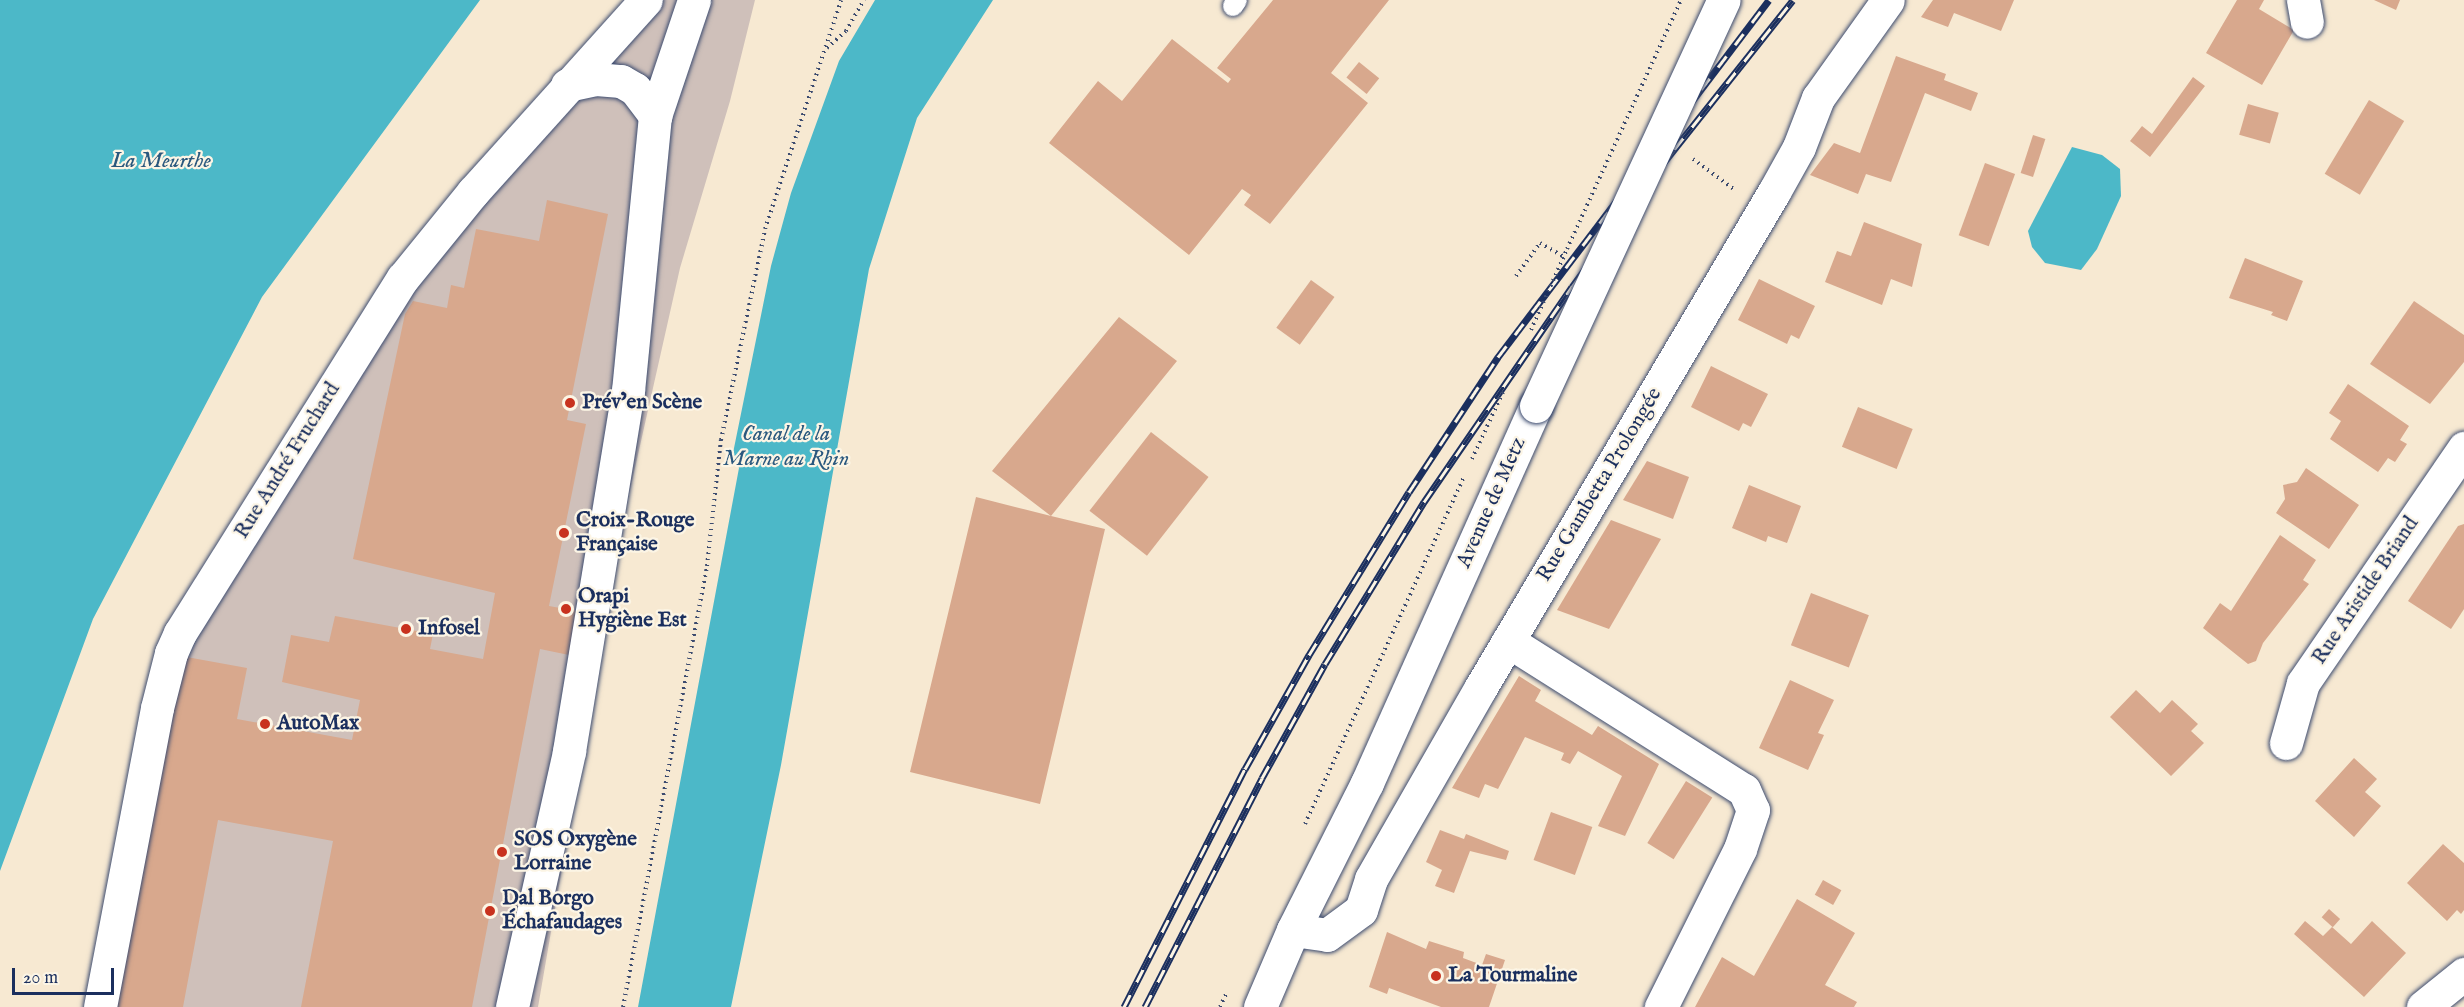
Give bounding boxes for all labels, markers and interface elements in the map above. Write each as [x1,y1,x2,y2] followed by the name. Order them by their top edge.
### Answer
[111,149,211,175] water label: La Meurthe
[230,378,346,544] street label: Rue André Fruchard
[1532,384,1668,586] street label: Rue Gambetta Prolongée
[582,390,702,416] place label: Prév’en Scène
[563,396,577,410] marker: Prév’en Scène
[723,421,849,472] water label: Canal de la Marne au Rhin
[1452,434,1532,572] street label: Avenue de Metz
[576,508,695,558] place label: Croix-Rouge Française
[2307,512,2425,670] street label: Rue Aristide Briand
[557,526,571,540] marker: Croix-Rouge Française
[578,584,687,634] place label: Orapi Hygiène Est
[559,602,573,616] marker: Orapi Hygiène Est
[418,616,480,642] place label: Infosel
[399,622,413,636] marker: Infosel
[277,711,359,737] place label: AutoMax
[258,717,272,731] marker: AutoMax
[514,827,637,877] place label: SOS Oxygène Lorraine
[495,845,509,859] marker: SOS Oxygène Lorraine
[502,886,622,936] place label: Dal Borgo Échafaudages
[483,904,497,918] marker: Dal Borgo Échafaudages
[15,956,117,994] scale bar
[1448,963,1577,989] place label: La Tourmaline
[23,967,58,990] text: 20 m
[1429,969,1443,983] marker: La Tourmaline

